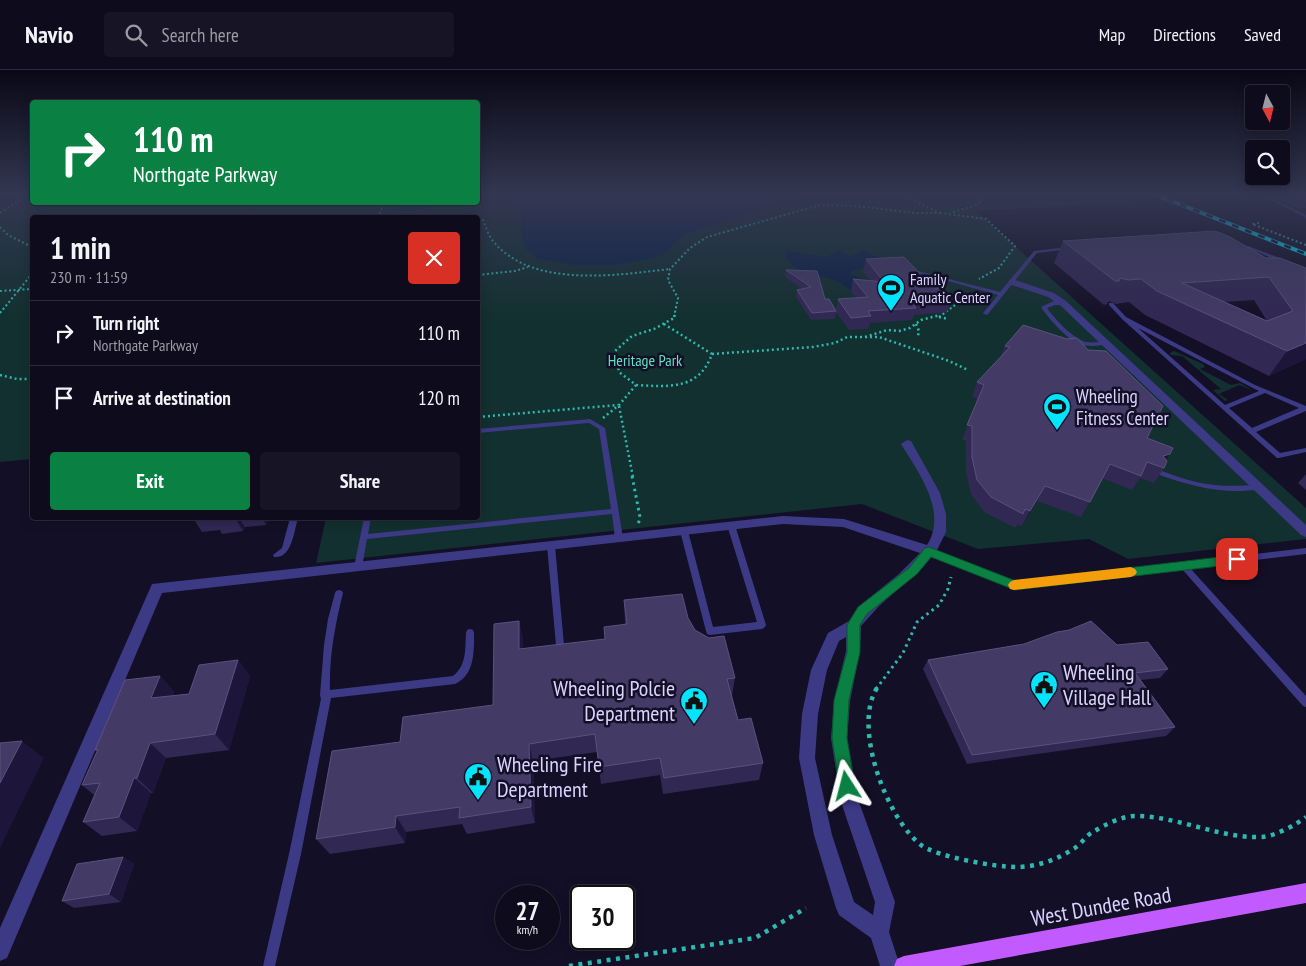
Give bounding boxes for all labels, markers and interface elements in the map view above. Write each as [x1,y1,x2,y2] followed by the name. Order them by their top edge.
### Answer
[104,12,454,57] search box
[25,19,74,50] text: Navio
[122,21,150,49] icon: search
[162,23,239,47] text: Search here
[1099,23,1125,46] text: Map
[1153,23,1216,46] text: Directions
[1244,23,1281,46] text: Saved
[1245,85,1290,130] north arrow
[1245,85,1290,185] map controls
[133,116,214,162] text: 110 m
[50,120,115,185] icon: right
[1245,140,1290,185] button: search
[133,160,277,188] text: Northgate Parkway
[50,228,111,267] text: 1 min
[408,232,460,284] button: close
[50,267,128,287] text: 230 m · 11:59
[910,269,991,307] place label: Family Aquatic Center
[876,273,906,312] sports icon: Family Aquatic Center
[93,311,159,335] text: Turn right
[50,319,78,347] icon: right
[418,321,460,345] text: 110 m
[93,335,198,355] text: Northgate Parkway
[608,350,683,370] park label: Heritage Park
[50,384,78,412] icon: arrive
[1076,384,1170,430] place label: Wheeling Fitness Center
[93,386,231,410] text: Arrive at destination
[418,386,460,410] text: 120 m
[1042,392,1072,431] sports icon: Wheeling Fitness Center
[50,452,250,510] button: Exit
[260,452,460,510] button: Share
[1216,538,1258,580] pin
[1223,545,1251,573] icon: arrive
[1062,658,1152,711] place label: Wheeling Village Hall
[1029,670,1059,709] public building icon: Wheeling Village Hall
[553,674,675,727] place label: Wheeling Polcie Department
[679,686,709,725] public building icon: Wheeling Polcie Department
[497,750,602,803] place label: Wheeling Fire Department
[820,759,872,811] position arrow
[463,762,493,801] public building icon: Wheeling Fire Department
[1029,880,1173,932] street label: West Dundee Road
[570,885,635,950] speed limit sign: 30
[516,895,539,927] text: 27
[517,922,538,937] text: km/h

